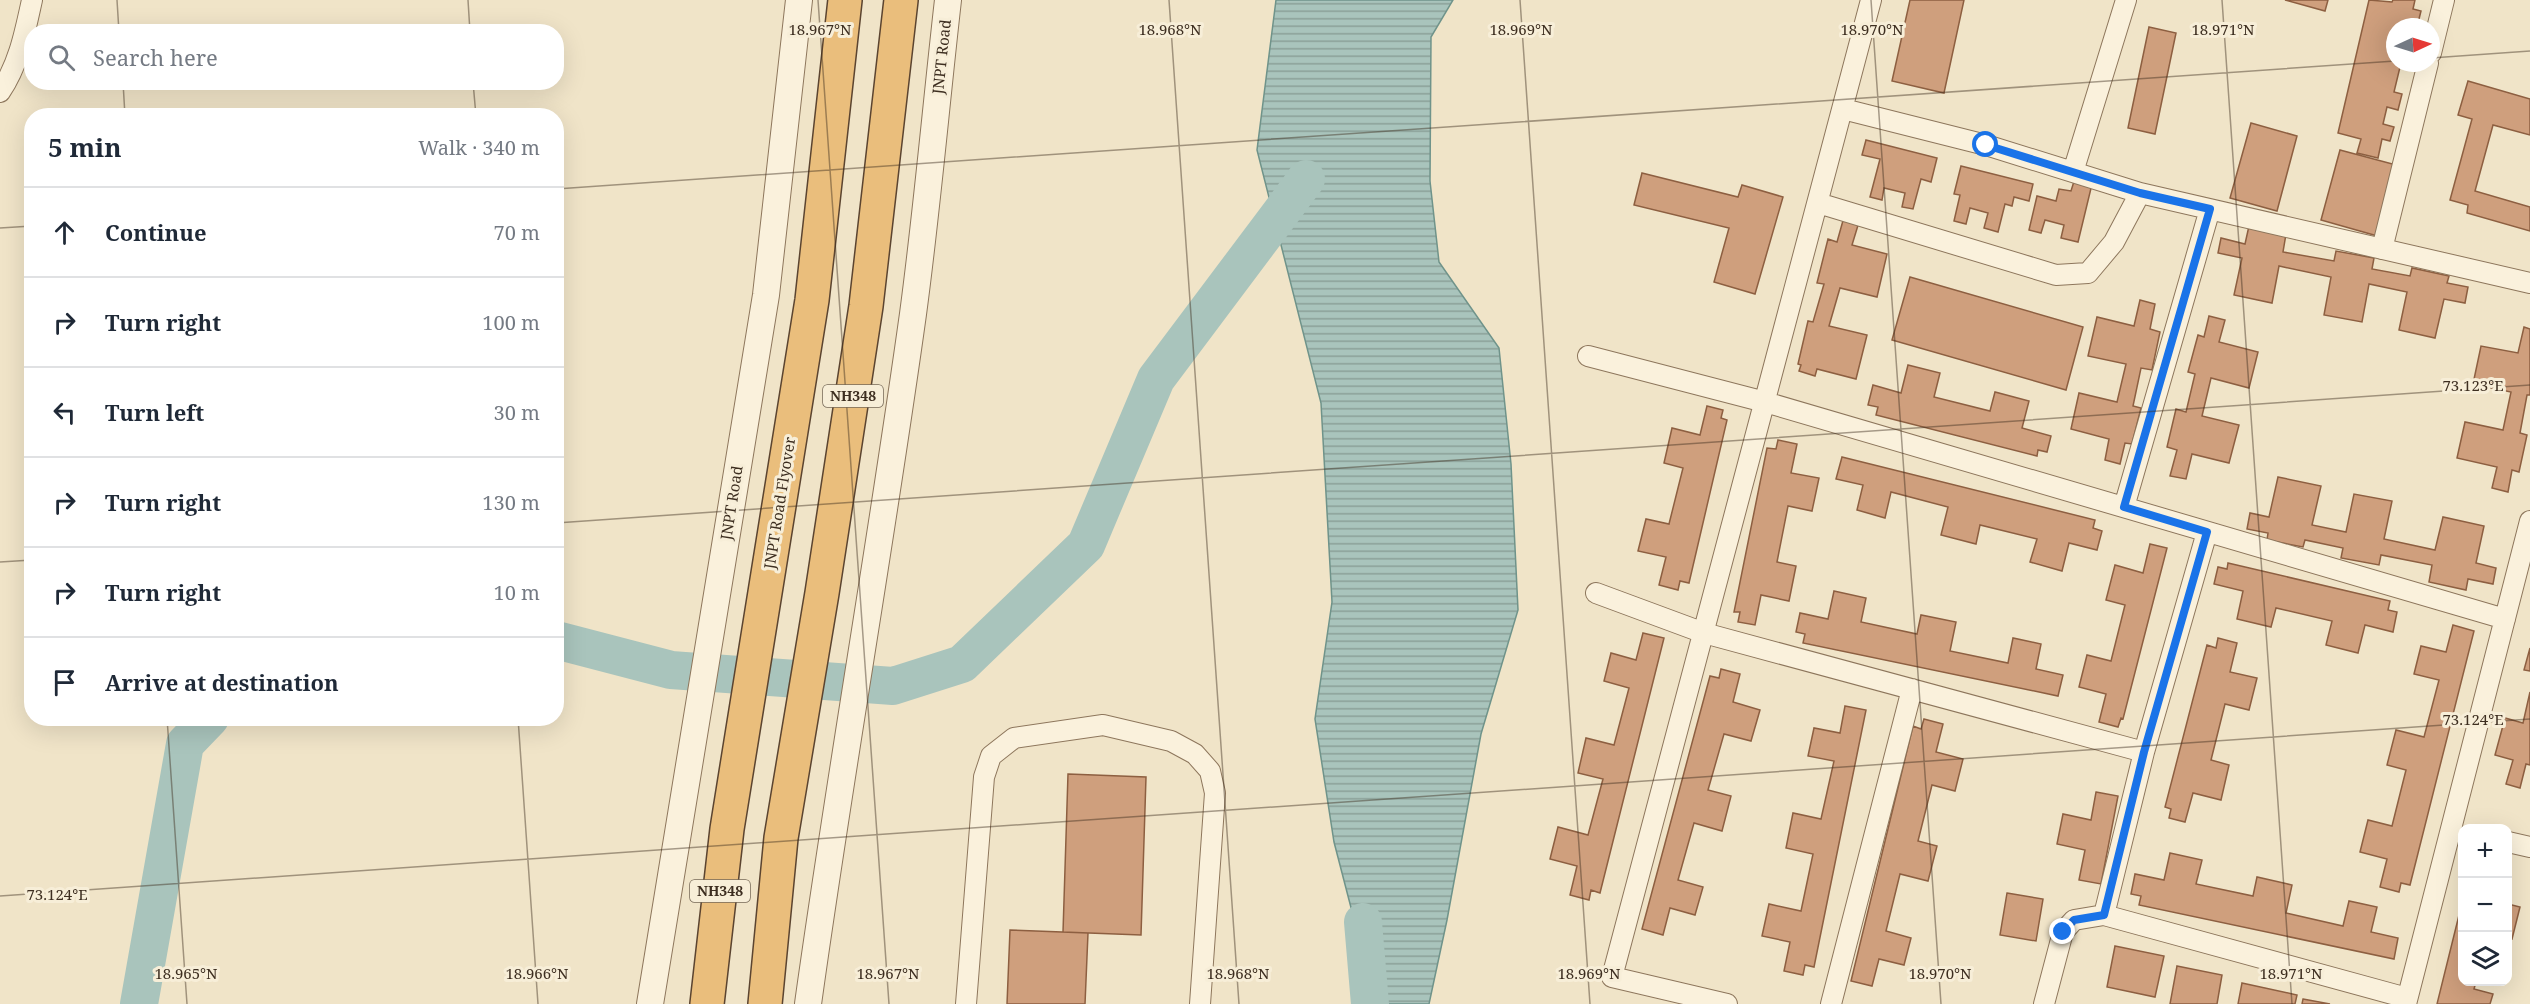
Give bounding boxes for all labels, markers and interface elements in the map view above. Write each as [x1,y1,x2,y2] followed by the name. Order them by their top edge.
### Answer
[2386,18,2440,72] north arrow
[788,19,852,39] text: 18.967°N
[927,19,955,96] street label: JNPT Road
[1138,19,1202,39] text: 18.968°N
[1489,19,1553,39] text: 18.969°N
[1840,19,1904,39] text: 18.970°N
[2191,19,2255,39] text: 18.971°N
[24,24,564,90] search box
[45,41,78,74] icon: search
[93,42,218,72] text: Search here
[48,129,122,165] text: 5 min
[1972,131,1998,157] route start
[418,134,540,161] text: Walk · 340 m
[48,216,81,249] icon: ahead
[105,217,207,247] text: Continue
[494,219,540,246] text: 70 m
[48,306,81,339] icon: right
[105,307,221,337] text: Turn right
[482,309,540,336] text: 100 m
[2442,375,2504,395] text: 73.123°E
[823,385,883,407] road number: NH348
[48,396,81,429] icon: left
[105,397,204,427] text: Turn left
[494,399,540,426] text: 30 m
[759,435,799,571] street label: JNPT Road Flyover
[715,464,747,542] street label: JNPT Road
[48,486,81,519] icon: right
[105,487,221,517] text: Turn right
[482,489,540,516] text: 130 m
[48,576,81,609] icon: right
[105,577,221,607] text: Turn right
[494,579,540,606] text: 10 m
[48,666,81,699] icon: arrive
[105,667,339,697] text: Arrive at destination
[2442,709,2504,729] text: 73.124°E
[2458,824,2512,986] map controls
[2458,824,2512,878] button: +
[2458,878,2512,932] button: −
[690,880,750,902] road number: NH348
[26,884,88,904] text: 73.124°E
[2049,918,2075,944] route end
[2458,932,2512,986] button: layers
[154,963,218,983] text: 18.965°N
[505,963,569,983] text: 18.966°N
[856,963,920,983] text: 18.967°N
[1206,963,1270,983] text: 18.968°N
[1557,963,1621,983] text: 18.969°N
[1908,963,1972,983] text: 18.970°N
[2259,963,2323,983] text: 18.971°N

